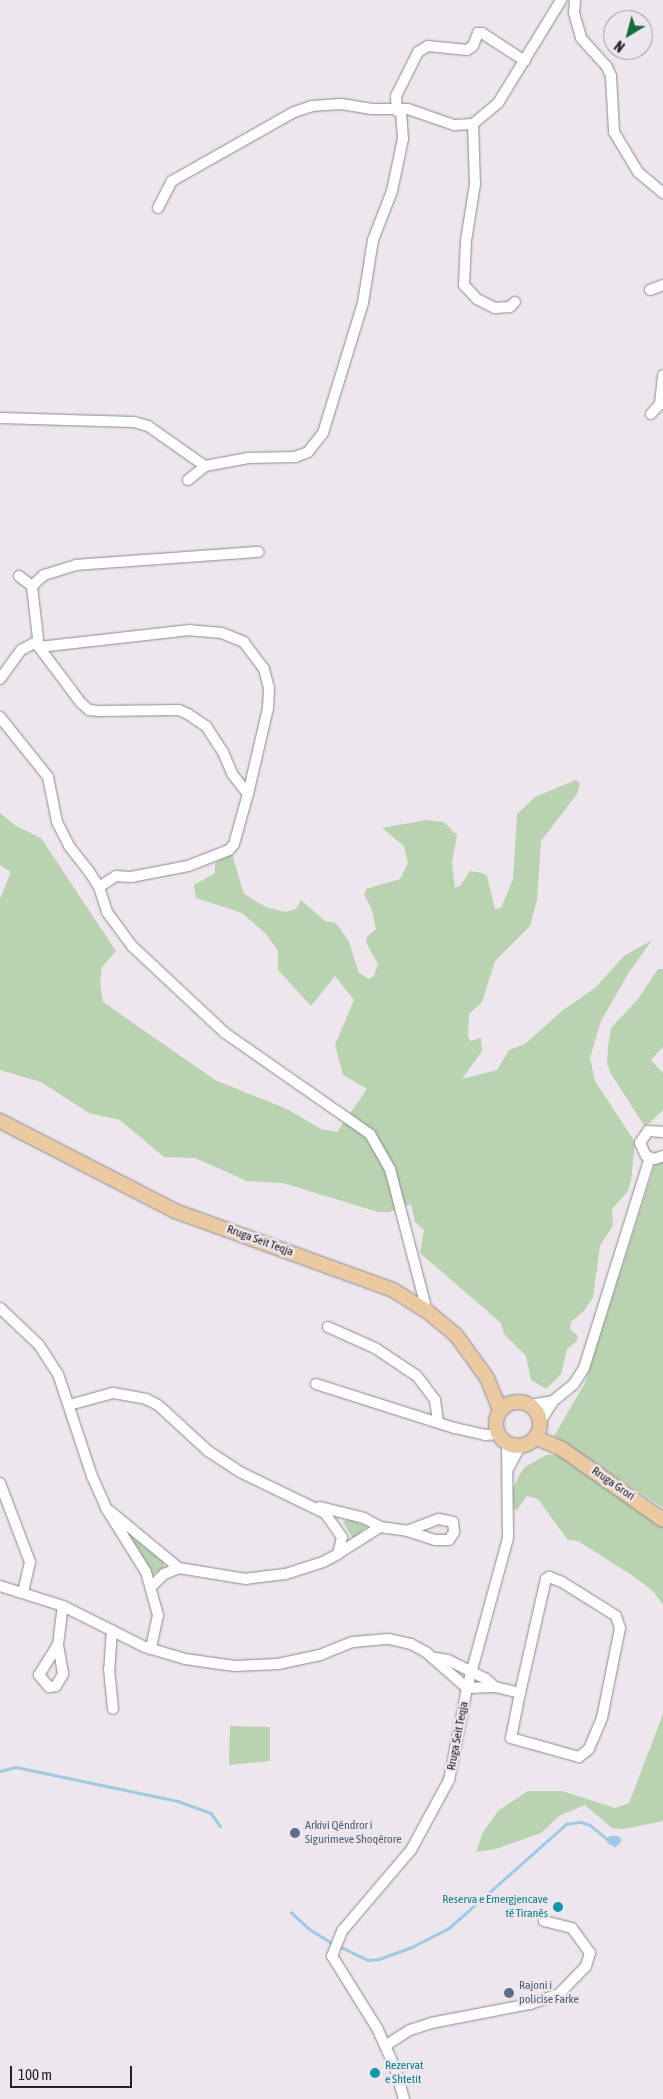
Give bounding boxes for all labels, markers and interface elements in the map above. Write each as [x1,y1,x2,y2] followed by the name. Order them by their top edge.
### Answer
[603,10,653,60] north arrow
[611,37,628,55] text: N
[225,1222,295,1260] street label: Rruga Seit Teqja
[589,1464,637,1504] street label: Rruga Grori
[444,1700,472,1772] street label: Rruga Seit Teqja
[305,1819,402,1847] place label: Arkivi Qëndror i Sigurimeve Shoqërore
[289,1827,301,1839] marker: Arkivi Qëndror i Sigurimeve Shoqërore
[442,1893,548,1921] place label: Reserva e Emergjencave të Tiranës
[552,1901,564,1913] marker: Reserva e Emergjencave të Tiranës
[519,1979,579,2007] place label: Rajoni i policise Farke
[503,1987,515,1999] marker: Rajoni i policise Farke
[12,2056,135,2088] scale bar
[385,2059,423,2087] place label: Rezervat e Shtetit
[18,2066,52,2083] text: 100 m
[369,2067,381,2079] marker: Rezervat e Shtetit

